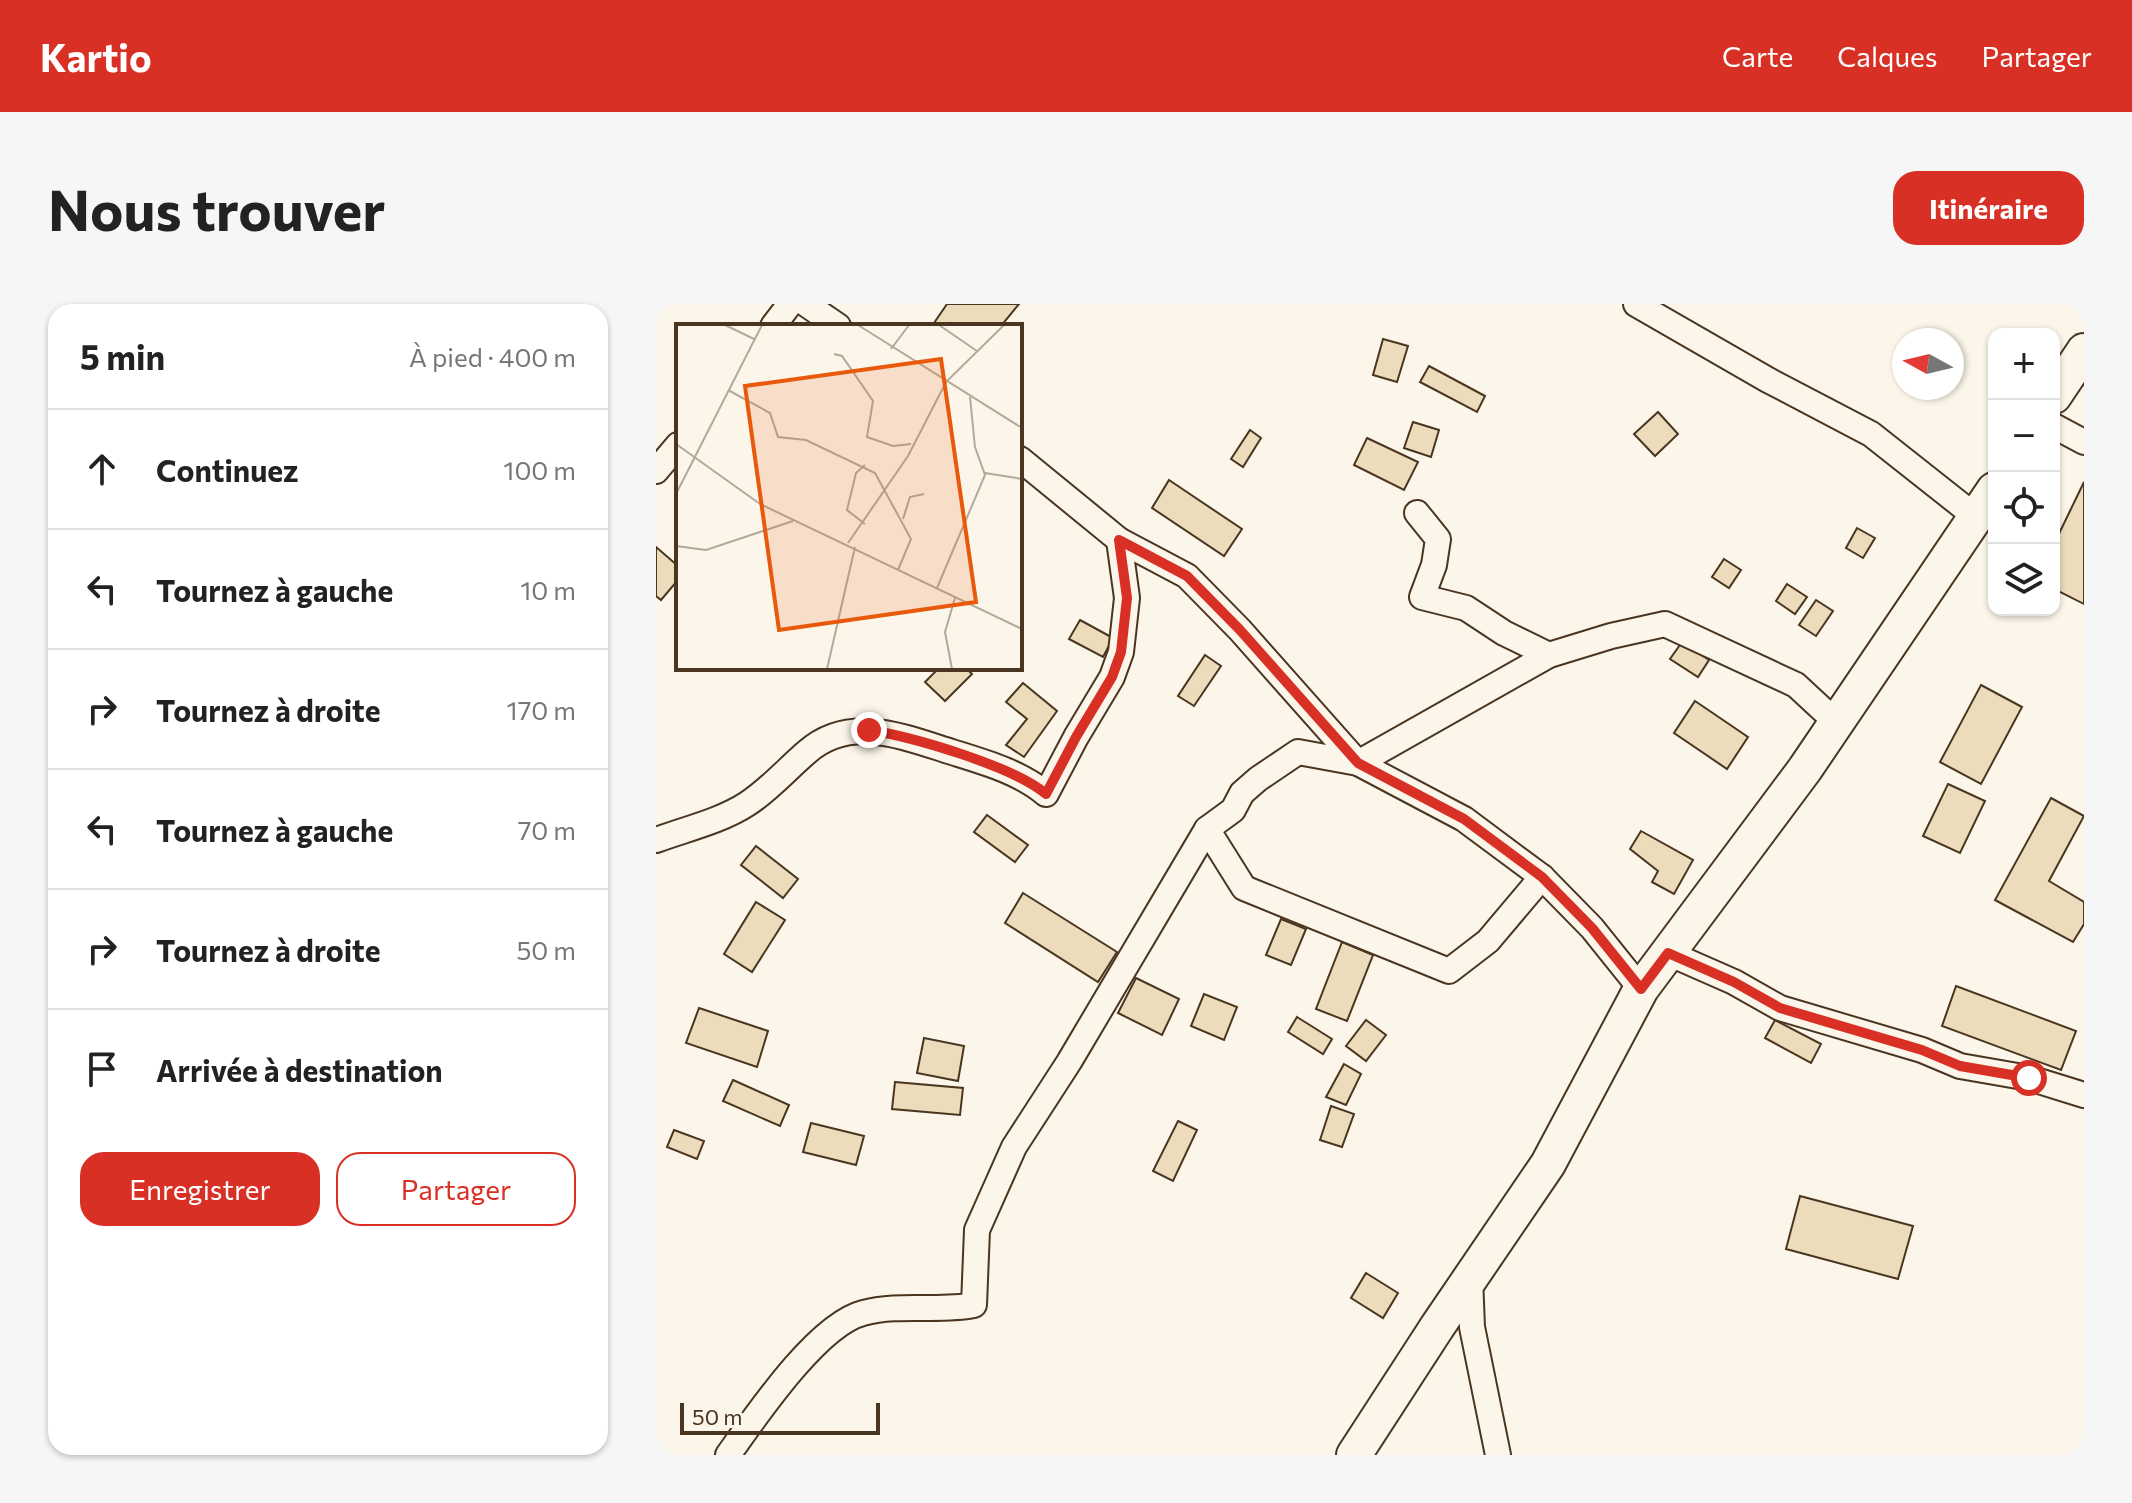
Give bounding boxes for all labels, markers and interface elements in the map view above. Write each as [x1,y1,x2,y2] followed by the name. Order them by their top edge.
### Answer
[40,33,152,80] text: Kartio
[1722,39,1793,73] text: Carte
[1837,39,1938,73] text: Calques
[1982,39,2092,73] text: Partager
[1893,171,2084,245] button: Itinéraire
[48,174,385,243] text: Nous trouver
[676,324,1022,670] inset map
[1892,328,1964,400] north arrow
[1988,328,2060,616] map controls
[1988,328,2060,400] button: +
[80,335,165,377] text: 5 min
[409,341,576,372] text: À pied · 400 m
[1988,400,2060,472] button: −
[80,447,124,491] icon: ahead
[156,451,299,488] text: Continuez
[503,454,576,485] text: 100 m
[1988,472,2060,544] button: locate
[1988,544,2060,616] button: layers
[80,567,124,611] icon: left
[156,571,393,608] text: Tournez à gauche
[520,574,576,605] text: 10 m
[80,687,124,731] icon: right
[156,691,380,728] text: Tournez à droite
[507,694,576,725] text: 170 m
[851,712,887,748] route end
[80,807,124,851] icon: left
[156,811,393,848] text: Tournez à gauche
[518,814,576,845] text: 70 m
[80,927,124,971] icon: right
[156,931,380,968] text: Tournez à droite
[516,934,576,965] text: 50 m
[80,1047,124,1091] icon: arrive
[156,1051,443,1088] text: Arrivée à destination
[2011,1060,2047,1096] route start
[80,1152,320,1226] button: Enregistrer
[336,1152,576,1226] button: Partager
[680,1399,880,1435] scale bar
[692,1403,742,1430] text: 50 m

